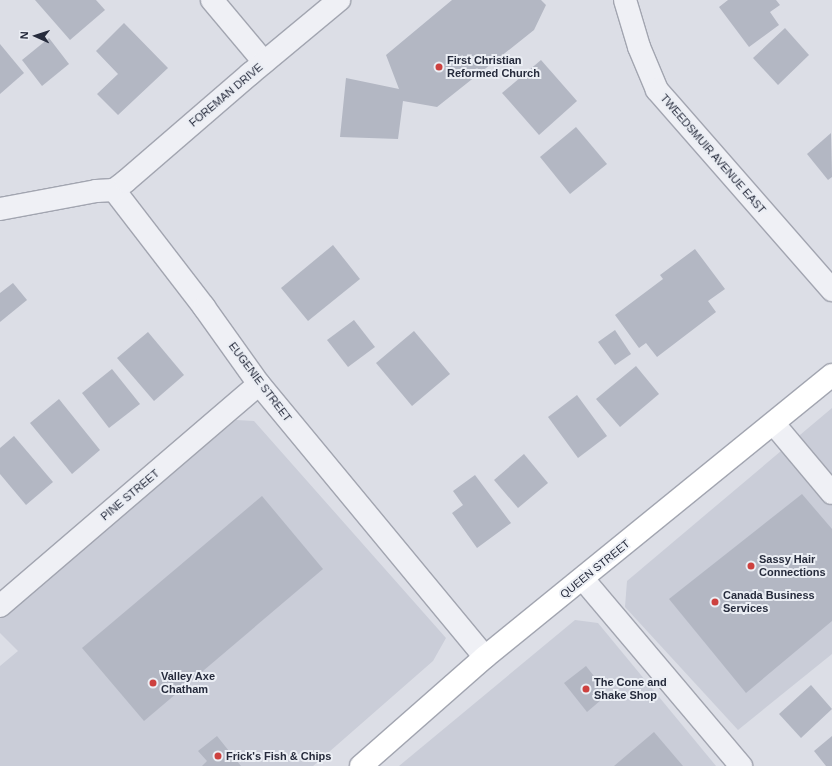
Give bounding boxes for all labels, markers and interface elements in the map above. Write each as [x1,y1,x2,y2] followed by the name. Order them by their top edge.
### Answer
[16,16,56,56] north arrow
[18,31,30,40] text: N
[447,54,540,80] place label: First Christian Reformed Church
[187,60,265,130] street label: FOREMAN DRIVE
[434,62,444,72] marker: First Christian Reformed Church
[657,91,769,217] street label: TWEEDSMUIR AVENUE EAST
[226,340,294,424] street label: EUGENIE STREET
[98,467,162,523] street label: PINE STREET
[558,537,632,601] street label: QUEEN STREET
[759,553,826,579] place label: Sassy Hair Connections
[746,561,756,571] marker: Sassy Hair Connections
[723,589,815,615] place label: Canada Business Services
[710,597,720,607] marker: Canada Business Services
[161,670,215,696] place label: Valley Axe Chatham
[594,676,667,702] place label: The Cone and Shake Shop
[148,678,158,688] marker: Valley Axe Chatham
[581,684,591,694] marker: The Cone and Shake Shop
[226,749,331,763] place label: Frick's Fish & Chips
[213,751,223,761] marker: Frick's Fish & Chips

